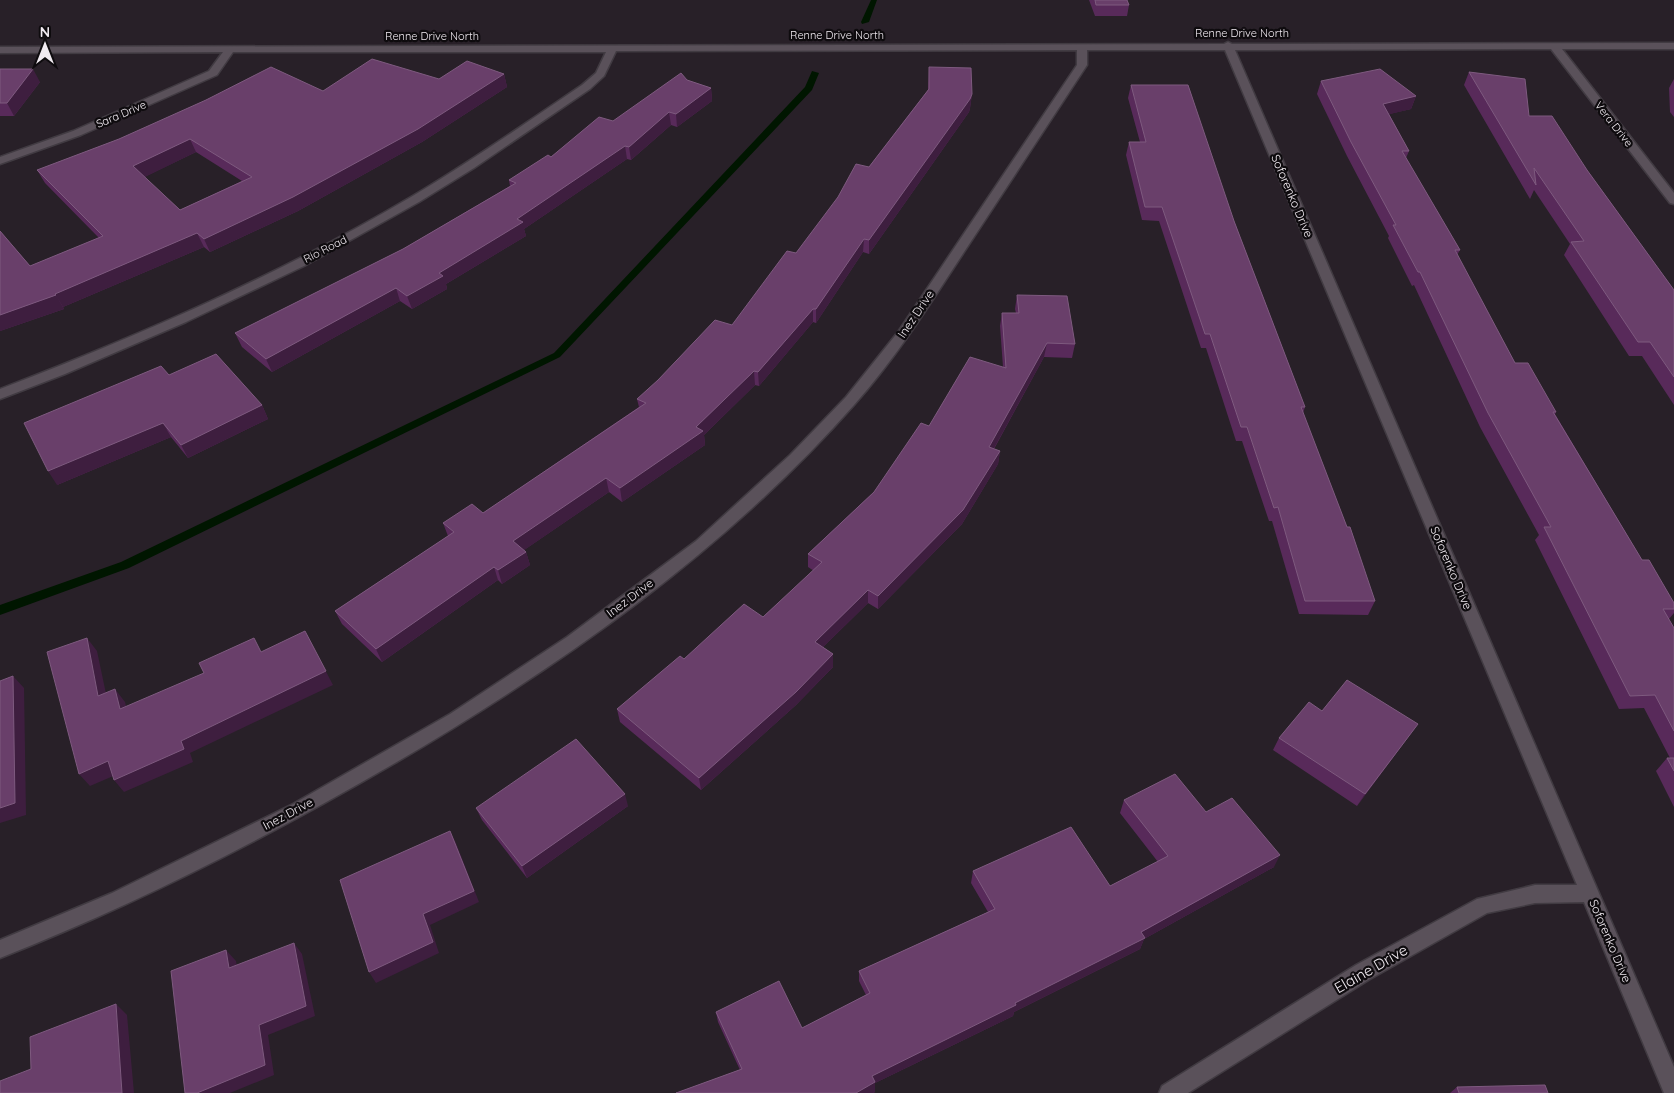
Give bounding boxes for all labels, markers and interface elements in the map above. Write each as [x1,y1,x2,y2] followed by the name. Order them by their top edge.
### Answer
[20,20,70,70] north arrow
[40,23,50,41] text: N
[1195,26,1289,40] street label: Renne Drive North
[790,28,884,42] street label: Renne Drive North
[385,29,479,43] street label: Renne Drive North
[94,97,148,131] street label: Sara Drive
[1592,99,1636,149] street label: Vera Drive
[1268,152,1317,240] street label: Soforenko Drive
[301,232,349,266] street label: Rio Road
[894,287,937,341] street label: Inez Drive
[1427,524,1476,612] street label: Soforenko Drive
[603,575,656,620] street label: Inez Drive
[260,794,316,833] street label: Inez Drive
[1586,897,1635,985] street label: Soforenko Drive
[1331,940,1411,997] street label: Elaine Drive

